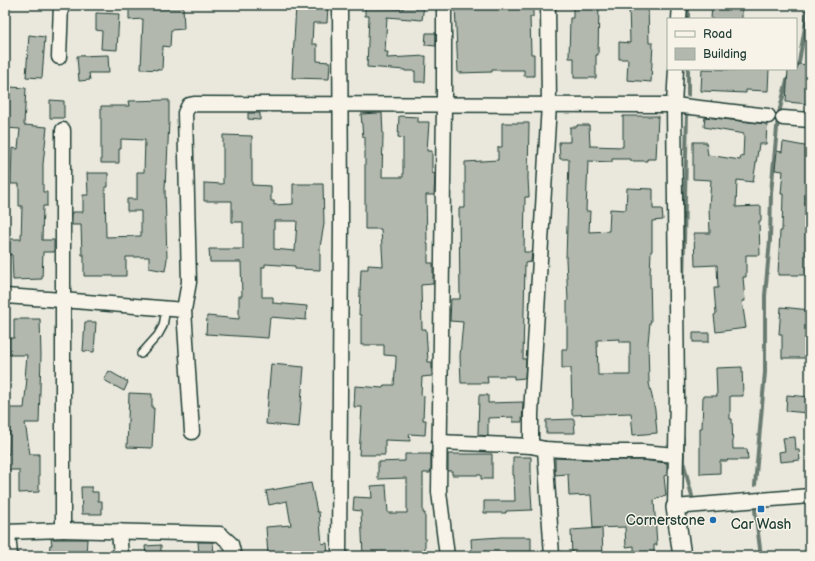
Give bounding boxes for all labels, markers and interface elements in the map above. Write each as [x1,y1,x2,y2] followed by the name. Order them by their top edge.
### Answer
[667,18,797,70] legend
[703,27,732,42] text: Road
[703,47,747,62] text: Building
[756,504,766,514] marker: Car Wash
[626,512,705,529] place label: Cornerstone
[708,515,718,525] marker: Cornerstone
[731,516,792,533] place label: Car Wash

